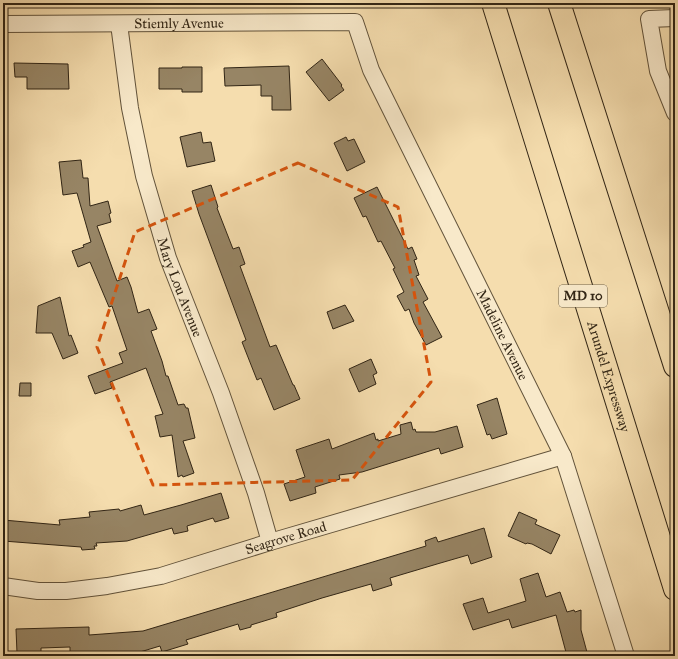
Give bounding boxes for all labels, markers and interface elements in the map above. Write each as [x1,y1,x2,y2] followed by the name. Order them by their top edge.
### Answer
[134,14,224,32] street label: Stiemly Avenue
[154,235,207,339] street label: Mary Lou Avenue
[559,285,607,307] road number: MD 10
[473,286,532,383] street label: Madeline Avenue
[583,318,634,434] street label: Arundel Expressway
[243,517,328,558] street label: Seagrove Road

